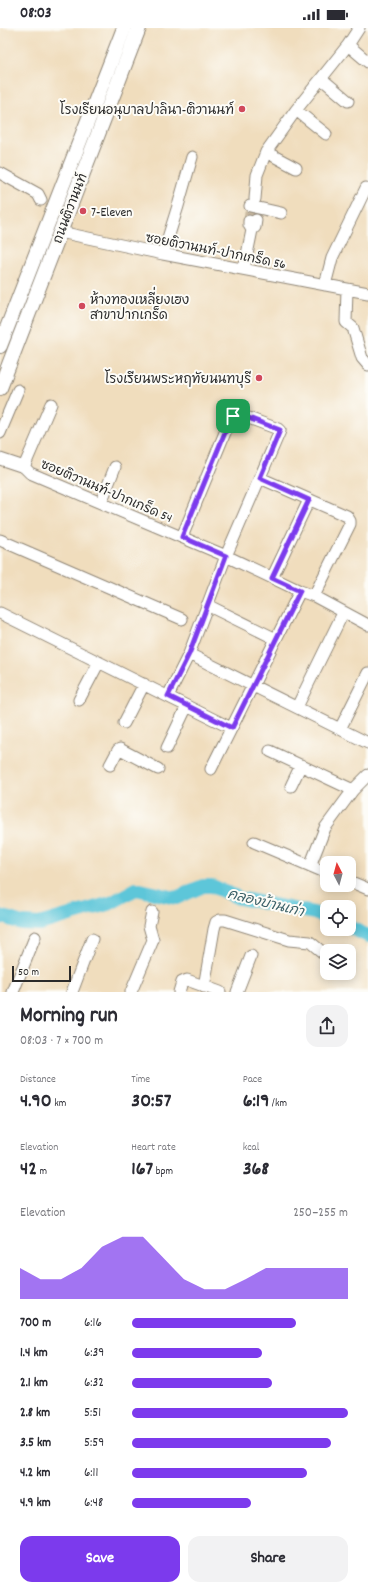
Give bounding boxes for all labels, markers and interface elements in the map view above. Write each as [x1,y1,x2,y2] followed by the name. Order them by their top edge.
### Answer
[20,3,52,25] text: 08:03
[60,100,234,121] place label: โรงเรียนอนุบาลปาลินา-ติวานนท์
[237,104,247,114] marker: โรงเรียนอนุบาลปาลินา-ติวานนท์
[47,170,93,247] street label: ถนนติวานนท์
[91,204,132,223] place label: 7-Eleven
[78,206,88,216] marker: 7-Eleven
[144,228,288,275] street label: ซอยติวานนท์-ปากเกร็ด 56
[90,286,189,326] place label: ห้างทองเหลี่ยงเฮง สาขาปากเกร็ด
[77,301,87,311] marker: ห้างทองเหลี่ยงเฮง สาขาปากเกร็ด
[105,369,252,390] place label: โรงเรียนพระหฤทัยนนทบุรี
[254,373,264,383] marker: โรงเรียนพระหฤทัยนนทบุรี
[216,399,250,433] pin
[222,405,244,427] icon: arrive
[37,454,176,529] street label: ซอยติวานนท์-ปากเกร็ด 54
[320,856,356,892] north arrow
[320,856,356,980] map controls
[225,884,307,923] water label: คลองบ้านเก่า
[320,900,356,936] button: locate
[320,944,356,980] button: layers
[12,964,71,983] scale bar
[18,965,39,981] text: 50 m
[20,1001,118,1032] text: Morning run
[306,1005,348,1047] button: share
[20,1032,103,1051] text: 08:03 · 7 × 700 m
[20,1072,56,1088] text: Distance
[131,1072,150,1088] text: Time
[243,1072,262,1088] text: Pace
[20,1088,52,1116] text: 4.90
[131,1088,171,1116] text: 30:57
[243,1088,269,1116] text: 6:19
[52,1096,66,1112] text: km
[269,1096,287,1112] text: /km
[20,1140,58,1156] text: Elevation
[131,1140,176,1156] text: Heart rate
[243,1140,259,1156] text: kcal
[20,1156,37,1184] text: 42
[131,1156,153,1184] text: 167
[243,1156,269,1184] text: 368
[37,1164,47,1180] text: m
[153,1164,173,1180] text: bpm
[20,1204,65,1223] text: Elevation
[293,1204,348,1223] text: 250–255 m
[20,1314,51,1333] text: 700 m
[84,1314,102,1333] text: 6:16
[20,1344,48,1363] text: 1.4 km
[84,1344,104,1363] text: 6:39
[20,1374,48,1393] text: 2.1 km
[84,1374,104,1393] text: 6:32
[20,1404,50,1423] text: 2.8 km
[84,1404,101,1423] text: 5:51
[20,1434,51,1453] text: 3.5 km
[84,1434,104,1453] text: 5:59
[20,1464,50,1483] text: 4.2 km
[84,1464,98,1483] text: 6:11
[20,1494,51,1513] text: 4.9 km
[84,1494,103,1513] text: 6:48
[20,1536,180,1582] button: Save
[188,1536,348,1582] button: Share

